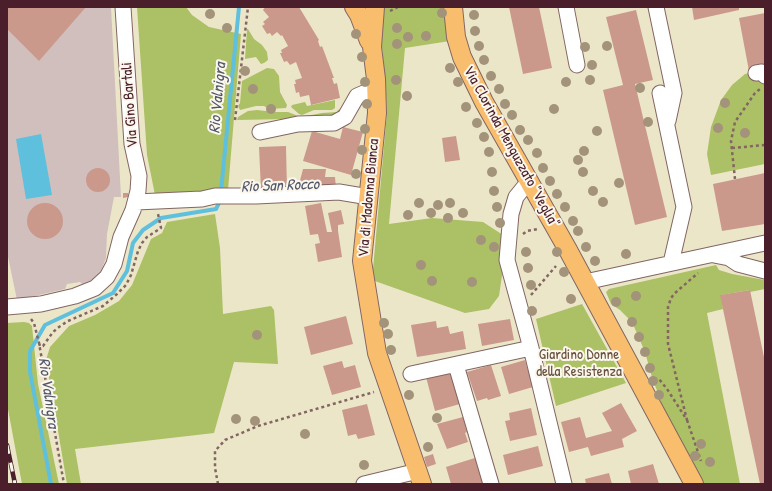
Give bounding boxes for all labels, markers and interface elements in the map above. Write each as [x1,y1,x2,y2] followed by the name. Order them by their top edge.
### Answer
[118,62,142,148] street label: Via Gino Bartali
[205,62,231,134] water label: Rio Valnigra
[459,63,563,231] street label: Via Clorinda Menguzzato "Veglia"
[355,138,383,258] street label: Via di Madonna Bianca
[241,175,319,197] water label: Rio San Rocco
[536,346,622,381] park label: Giardino Donne della Resistenza
[34,357,62,429] water label: Rio Valnigra

